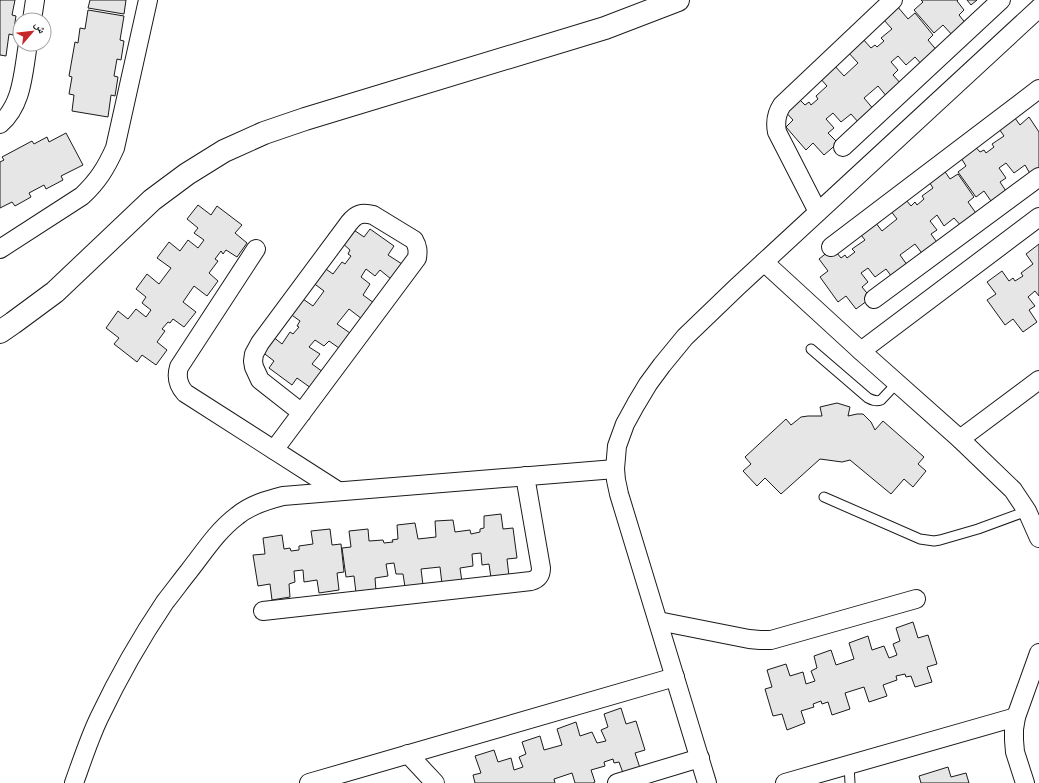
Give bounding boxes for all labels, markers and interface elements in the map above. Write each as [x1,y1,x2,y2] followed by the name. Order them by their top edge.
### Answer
[12,12,52,52] north arrow
[31,18,51,37] text: ش

